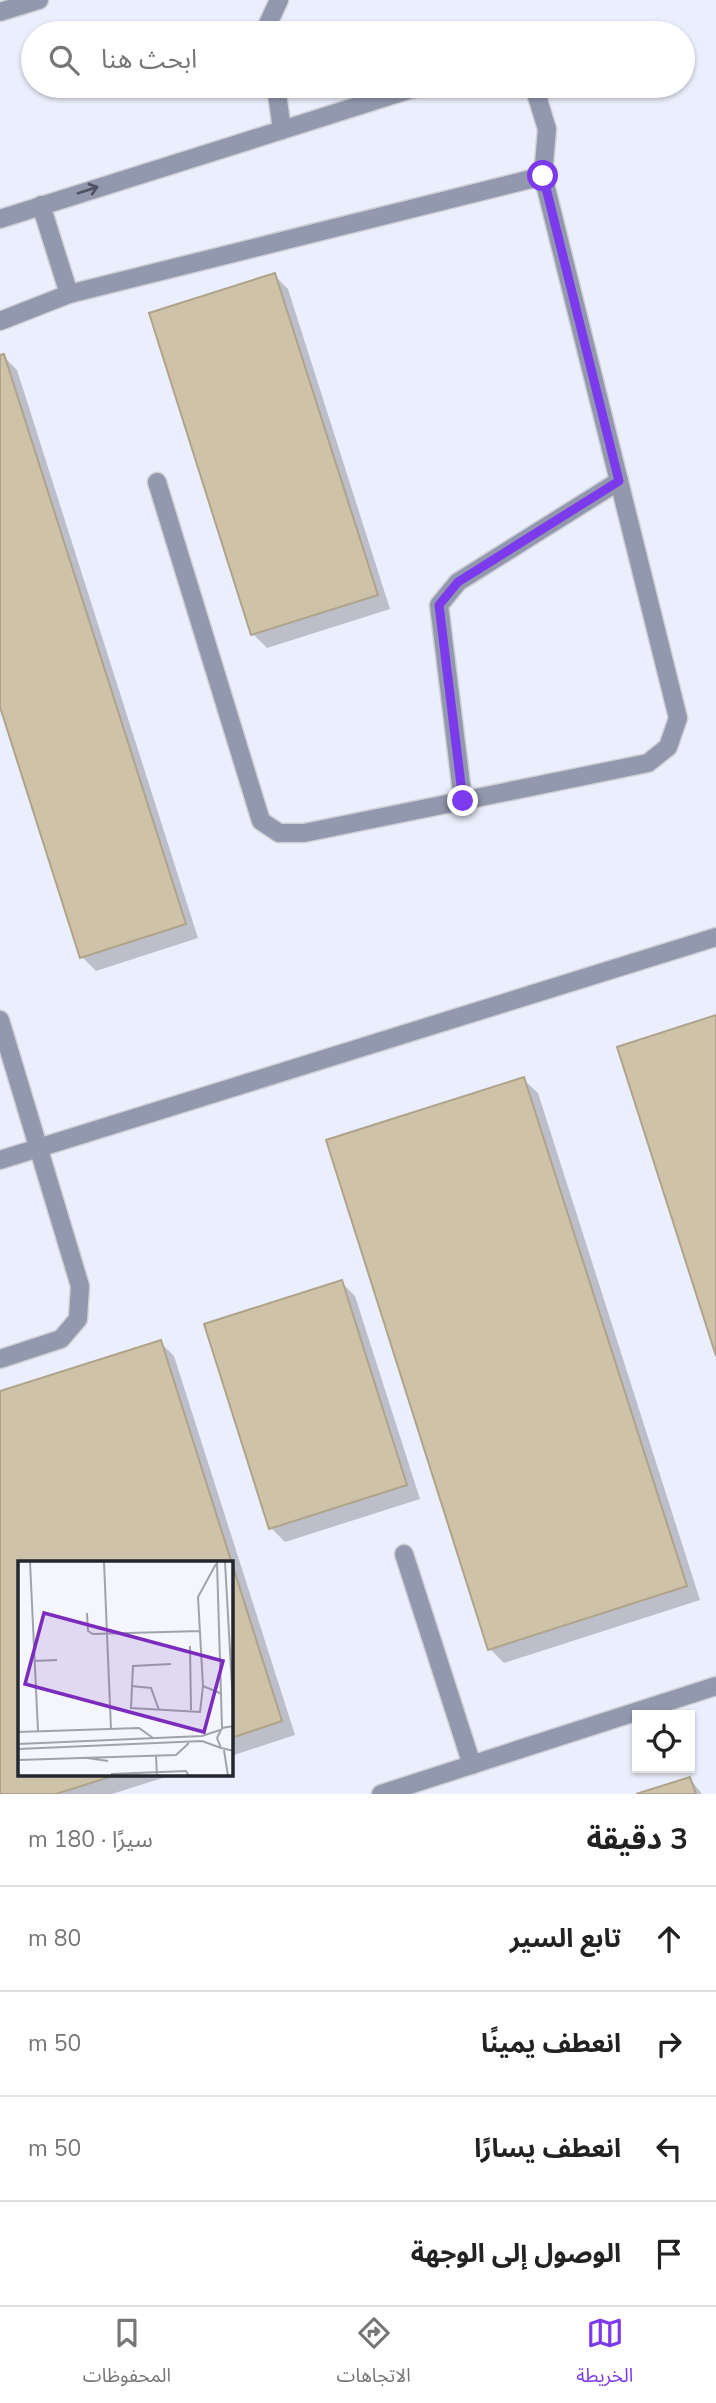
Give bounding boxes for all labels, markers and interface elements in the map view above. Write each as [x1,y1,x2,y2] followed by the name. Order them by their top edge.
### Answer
[21,21,695,98] search box
[45,41,83,79] icon: search
[101,42,197,77] text: ابحث هنا
[527,160,558,191] route start
[77,183,99,196] one-way arrow
[447,785,478,816] route end
[18,1561,233,1776] inset map
[632,1710,695,1773] map controls
[632,1710,695,1773] button: locate
[586,1819,688,1860] text: 3 دقيقة
[28,1824,153,1855] text: سيرًا · 180 m
[650,1920,688,1958] icon: ahead
[510,1921,621,1956] text: تابع السير
[28,1923,81,1954] text: 80 m
[650,2025,688,2063] icon: right
[481,2026,621,2061] text: انعطف يمينًا
[28,2028,81,2059] text: 50 m
[650,2130,688,2168] icon: left
[474,2131,621,2166] text: انعطف يسارًا
[28,2133,81,2164] text: 50 m
[650,2235,688,2273] icon: arrive
[411,2236,621,2271] text: الوصول إلى الوجهة
[83,2314,171,2396] tab: المحفوظات
[337,2314,411,2396] tab: الاتجاهات
[576,2314,633,2396] tab: الخريطة

